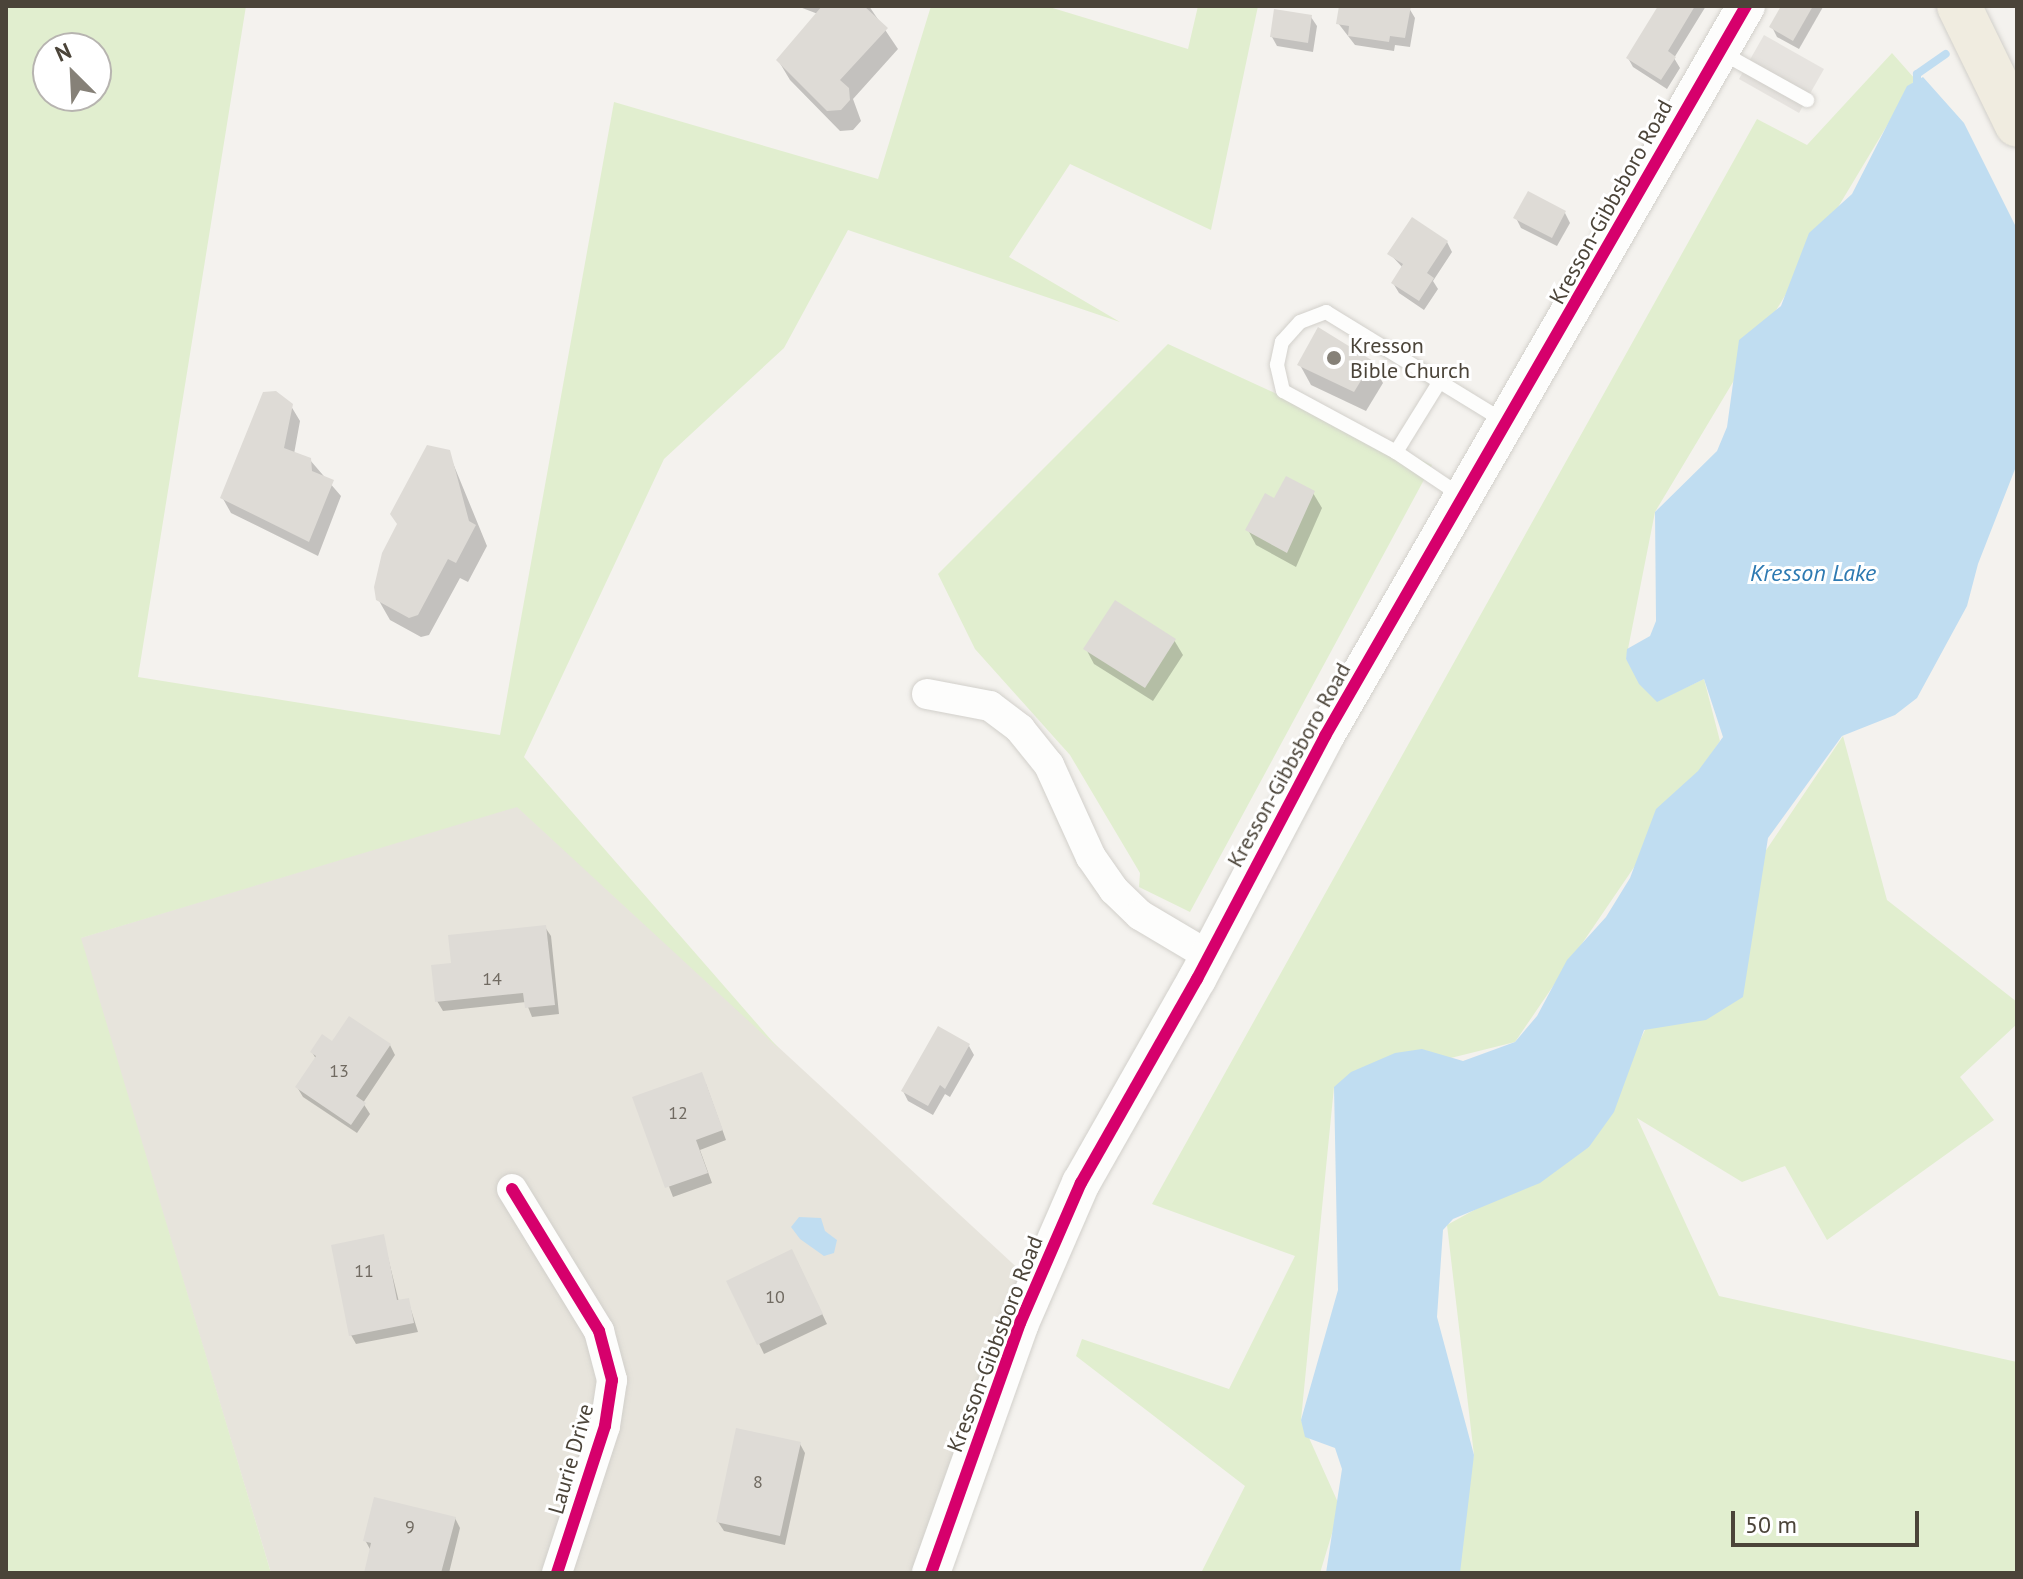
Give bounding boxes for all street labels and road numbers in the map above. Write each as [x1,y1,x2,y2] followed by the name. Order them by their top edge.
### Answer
[1544,95,1678,309] street label: Kresson-Gibbsboro Road
[1222,658,1356,872] street label: Kresson-Gibbsboro Road
[942,1232,1048,1456] street label: Kresson-Gibbsboro Road
[543,1401,599,1517] street label: Laurie Drive

